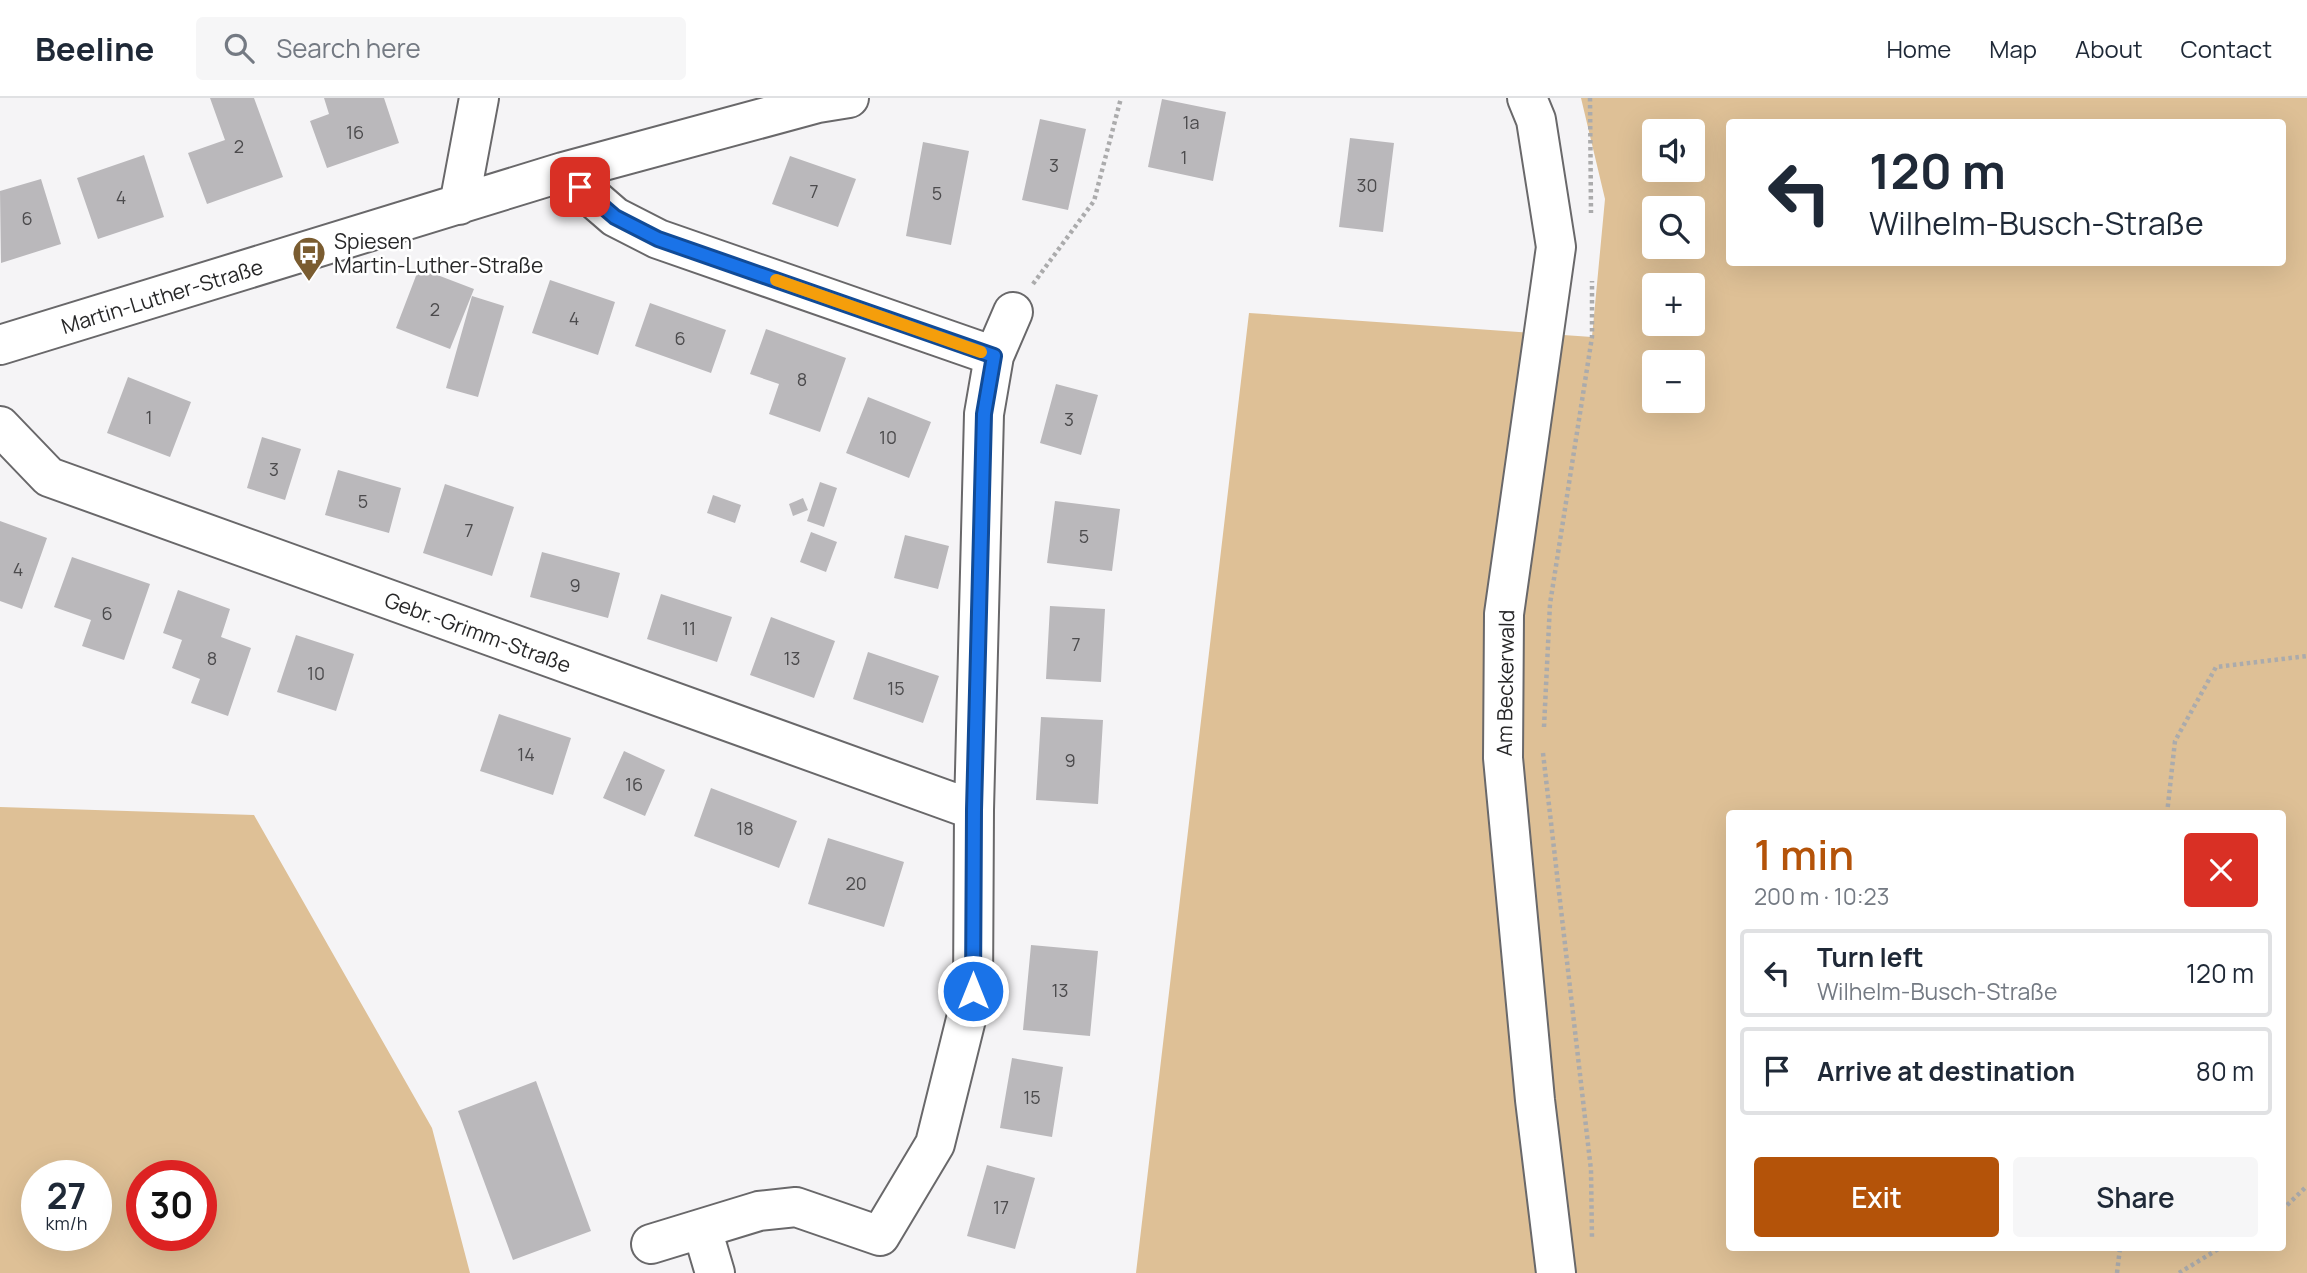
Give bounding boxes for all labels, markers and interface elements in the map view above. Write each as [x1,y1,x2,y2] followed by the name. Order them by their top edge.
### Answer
[196,17,686,80] search box
[35,26,154,71] text: Beeline
[220,29,258,67] icon: search
[276,30,421,66] text: Search here
[1886,32,1951,65] text: Home
[1989,32,2037,65] text: Map
[2075,32,2143,65] text: About
[2181,32,2272,65] text: Contact
[1182,110,1200,134] house number: 1a
[1642,119,1705,413] map controls
[1642,119,1705,182] button: sound
[346,120,364,144] house number: 16
[234,134,244,158] house number: 2
[1869,137,2006,204] text: 120 m
[1180,145,1188,169] house number: 1
[1754,147,1845,238] icon: left
[1049,153,1059,177] house number: 3
[550,157,610,217] pin
[561,168,599,206] icon: arrive
[1357,173,1377,197] house number: 30
[809,179,819,203] house number: 7
[932,181,942,205] house number: 5
[116,185,126,209] house number: 4
[1642,196,1705,259] button: search
[1869,201,2204,245] text: Wilhelm-Busch-Straße
[21,206,33,230] house number: 6
[334,227,543,279] place label: Spiesen Martin-Luther-Straße
[290,234,328,283] bus stop icon: Spiesen Martin-Luther-Straße
[58,252,266,340] street label: Martin-Luther-Straße
[1642,273,1705,336] button: +
[430,297,440,321] house number: 2
[569,306,579,330] house number: 4
[674,326,686,350] house number: 6
[1642,350,1705,413] button: −
[797,367,807,391] house number: 8
[145,405,153,429] house number: 1
[1064,407,1074,431] house number: 3
[879,425,897,449] house number: 10
[269,457,279,481] house number: 3
[358,489,368,513] house number: 5
[464,518,474,542] house number: 7
[1079,524,1089,548] house number: 5
[13,557,23,581] house number: 4
[569,573,581,597] house number: 9
[381,585,575,679] street label: Gebr.-Grimm-Straße
[101,601,113,625] house number: 6
[1490,609,1520,757] street label: Am Beckerwald
[682,616,696,640] house number: 11
[1071,632,1081,656] house number: 7
[207,646,217,670] house number: 8
[784,646,800,670] house number: 13
[307,661,325,685] house number: 10
[887,676,905,700] house number: 15
[517,742,535,766] house number: 14
[1064,748,1076,772] house number: 9
[625,772,643,796] house number: 16
[736,816,754,840] house number: 18
[1754,825,1854,883] text: 1 min
[2184,833,2258,907] button: close
[845,871,867,895] house number: 20
[1754,880,1889,912] text: 200 m · 10:23
[1817,939,1924,975] text: Turn left
[936,954,1010,1028] position arrow
[1758,954,1796,992] icon: left
[2186,955,2254,991] text: 120 m
[1817,975,2058,1007] text: Wilhelm-Busch-Straße
[1052,978,1068,1002] house number: 13
[1758,1052,1796,1090] icon: arrive
[1817,1053,2075,1089] text: Arrive at destination
[2196,1053,2254,1089] text: 80 m
[1023,1085,1041,1109] house number: 15
[1754,1157,1999,1237] button: Exit
[2013,1157,2258,1237] button: Share
[126,1160,217,1251] speed limit sign: 30
[47,1172,86,1220] text: 27
[993,1195,1009,1219] house number: 17
[46,1211,87,1235] text: km/h

